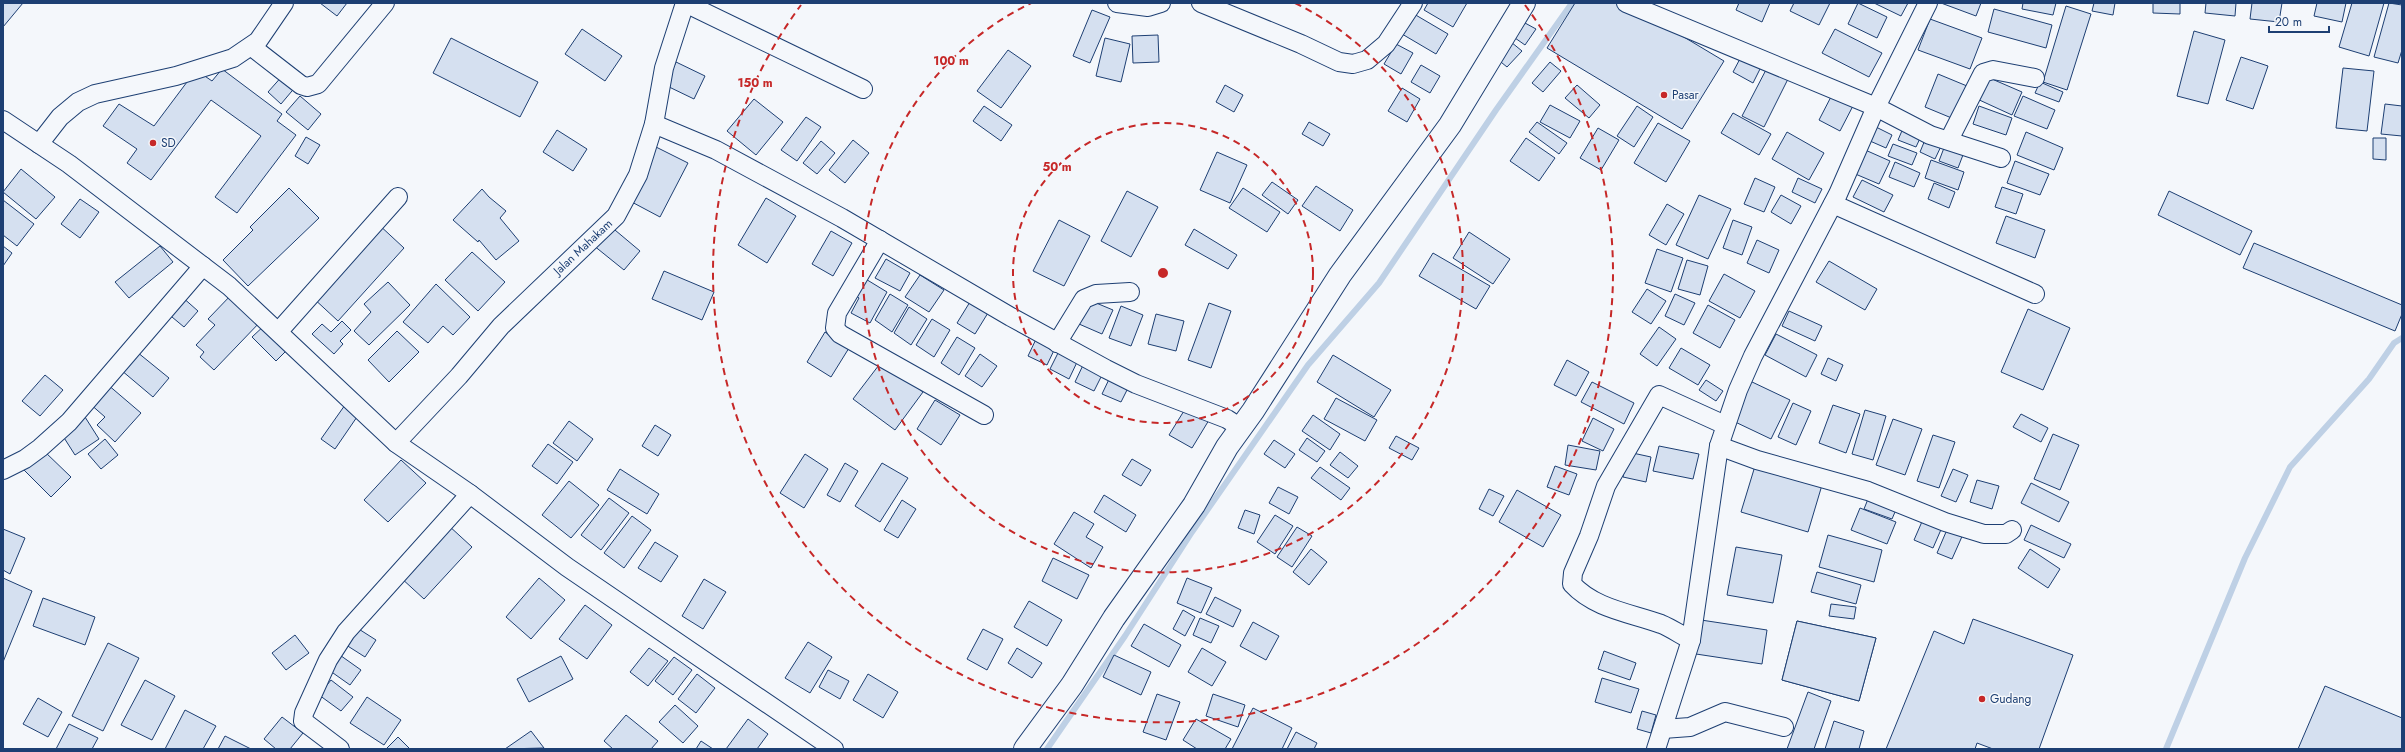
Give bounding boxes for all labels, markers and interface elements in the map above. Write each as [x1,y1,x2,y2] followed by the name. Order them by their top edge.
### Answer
[2269,8,2329,34] scale bar
[2275,13,2302,31] text: 20 m
[933,52,969,70] text: 100 m
[737,74,773,92] text: 150 m
[1672,86,1700,104] place label: Pasar
[1659,90,1669,100] marker: Pasar
[161,134,176,152] place label: SD
[148,138,158,148] marker: SD
[1042,158,1072,176] text: 50 m
[548,215,617,281] street label: Jalan Mahakam
[1156,266,1170,280] centre of rings
[1990,690,2031,708] place label: Gudang
[1977,694,1987,704] marker: Gudang

